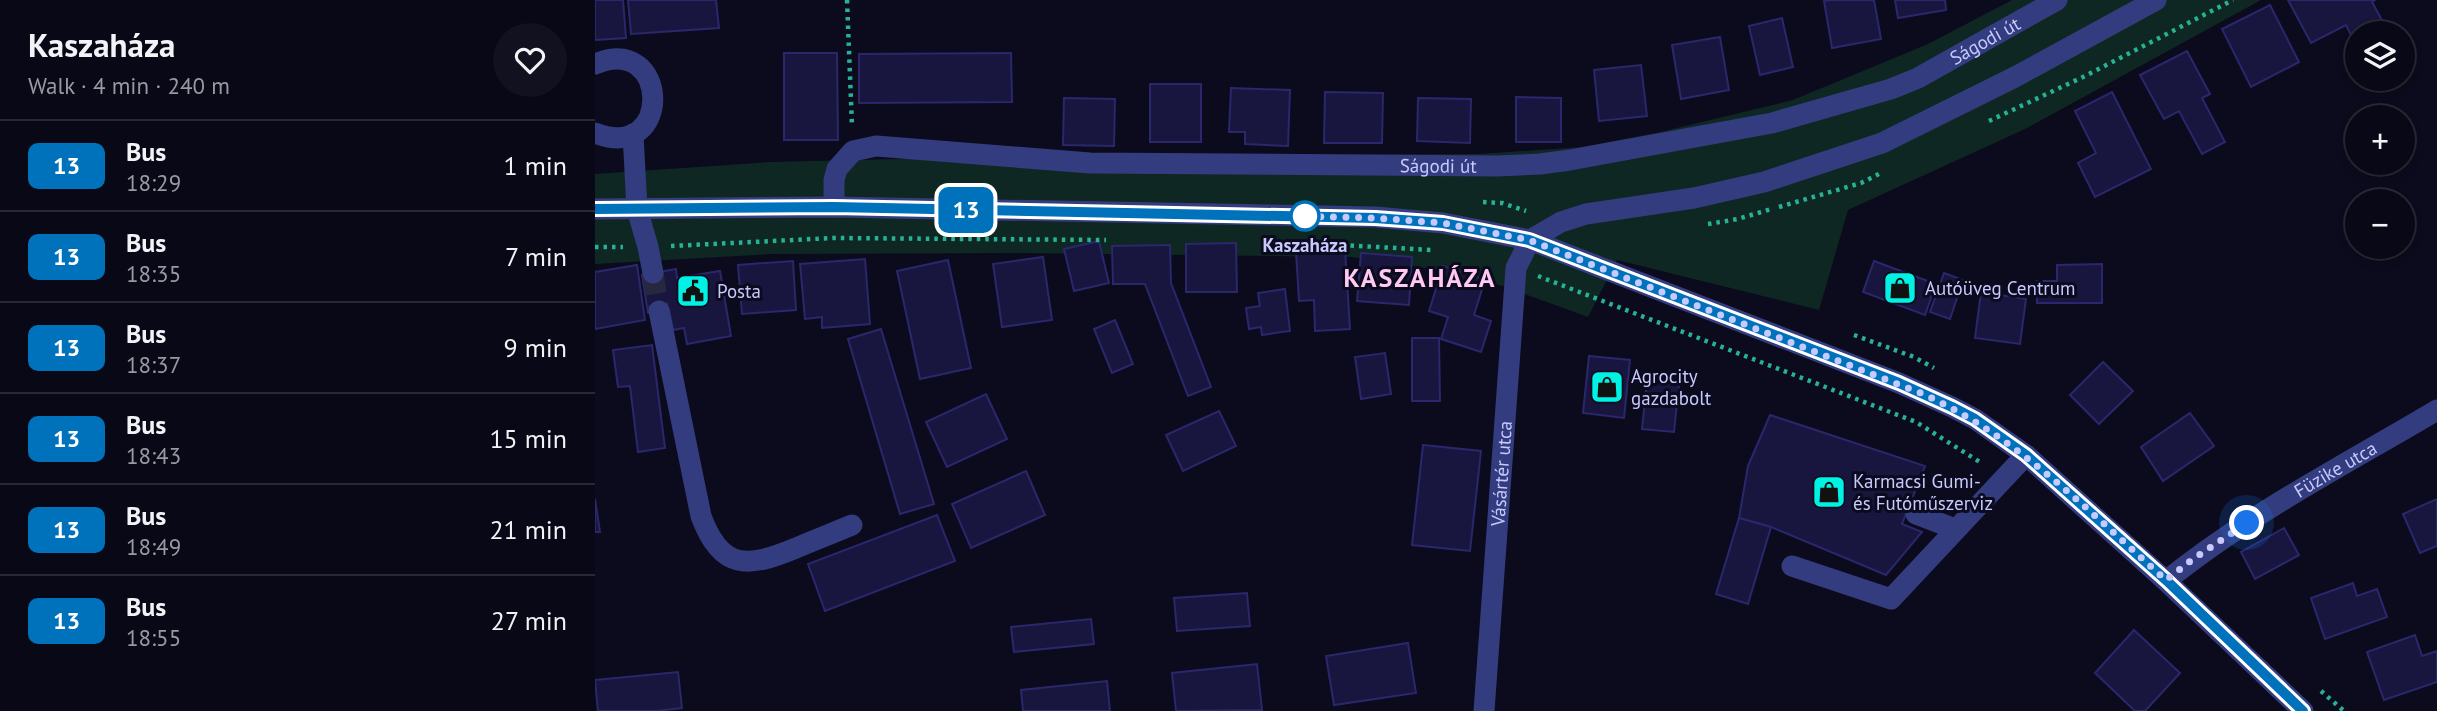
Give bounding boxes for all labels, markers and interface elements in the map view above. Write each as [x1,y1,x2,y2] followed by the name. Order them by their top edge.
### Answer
[1945,11,2025,70] street label: Ságodi út
[2345,21,2415,259] map controls
[2345,21,2415,91] button: layers
[28,23,175,66] text: Kaszaháza
[493,23,567,97] button: heart
[28,71,230,100] text: Walk · 4 min · 240 m
[2345,105,2415,175] button: +
[126,135,166,168] text: Bus
[504,149,567,182] text: 1 min
[53,150,80,181] text: 13
[1400,153,1477,178] street label: Ságodi út
[126,168,181,197] text: 18:29
[935,187,997,233] line badge: 13
[2345,189,2415,259] button: −
[952,194,980,225] text: 13
[1290,201,1320,231] marker: Kaszaháza
[126,226,166,259] text: Bus
[1263,233,1347,257] place label: Kaszaháza
[505,240,567,273] text: 7 min
[53,241,80,272] text: 13
[126,259,181,288] text: 18:35
[1343,261,1497,294] district label: KASZAHÁZA
[1881,269,1919,307] shop icon: Autóüveg Centrum
[674,272,712,310] public building icon: Posta
[1925,276,2075,300] place label: Autóüveg Centrum
[717,279,761,303] place label: Posta
[126,317,166,350] text: Bus
[504,331,567,364] text: 9 min
[53,332,80,363] text: 13
[126,350,181,379] text: 18:37
[1631,364,1712,410] place label: Agrocity gazdabolt
[1588,368,1626,406] shop icon: Agrocity gazdabolt
[126,408,166,441] text: Bus
[1485,420,1517,528] street label: Vásártér utca
[489,422,567,455] text: 15 min
[53,423,80,454] text: 13
[2289,436,2381,503] street label: Füzike utca
[126,441,181,470] text: 18:43
[1853,469,1993,515] place label: Karmacsi Gumi- és Futóműszerviz
[1810,473,1848,511] shop icon: Karmacsi Gumi- és Futóműszerviz
[126,499,166,532] text: Bus
[2229,505,2264,540] your location
[489,513,567,546] text: 21 min
[53,514,80,545] text: 13
[126,532,181,561] text: 18:49
[126,590,166,623] text: Bus
[491,604,567,637] text: 27 min
[53,605,80,636] text: 13
[126,623,181,652] text: 18:55

